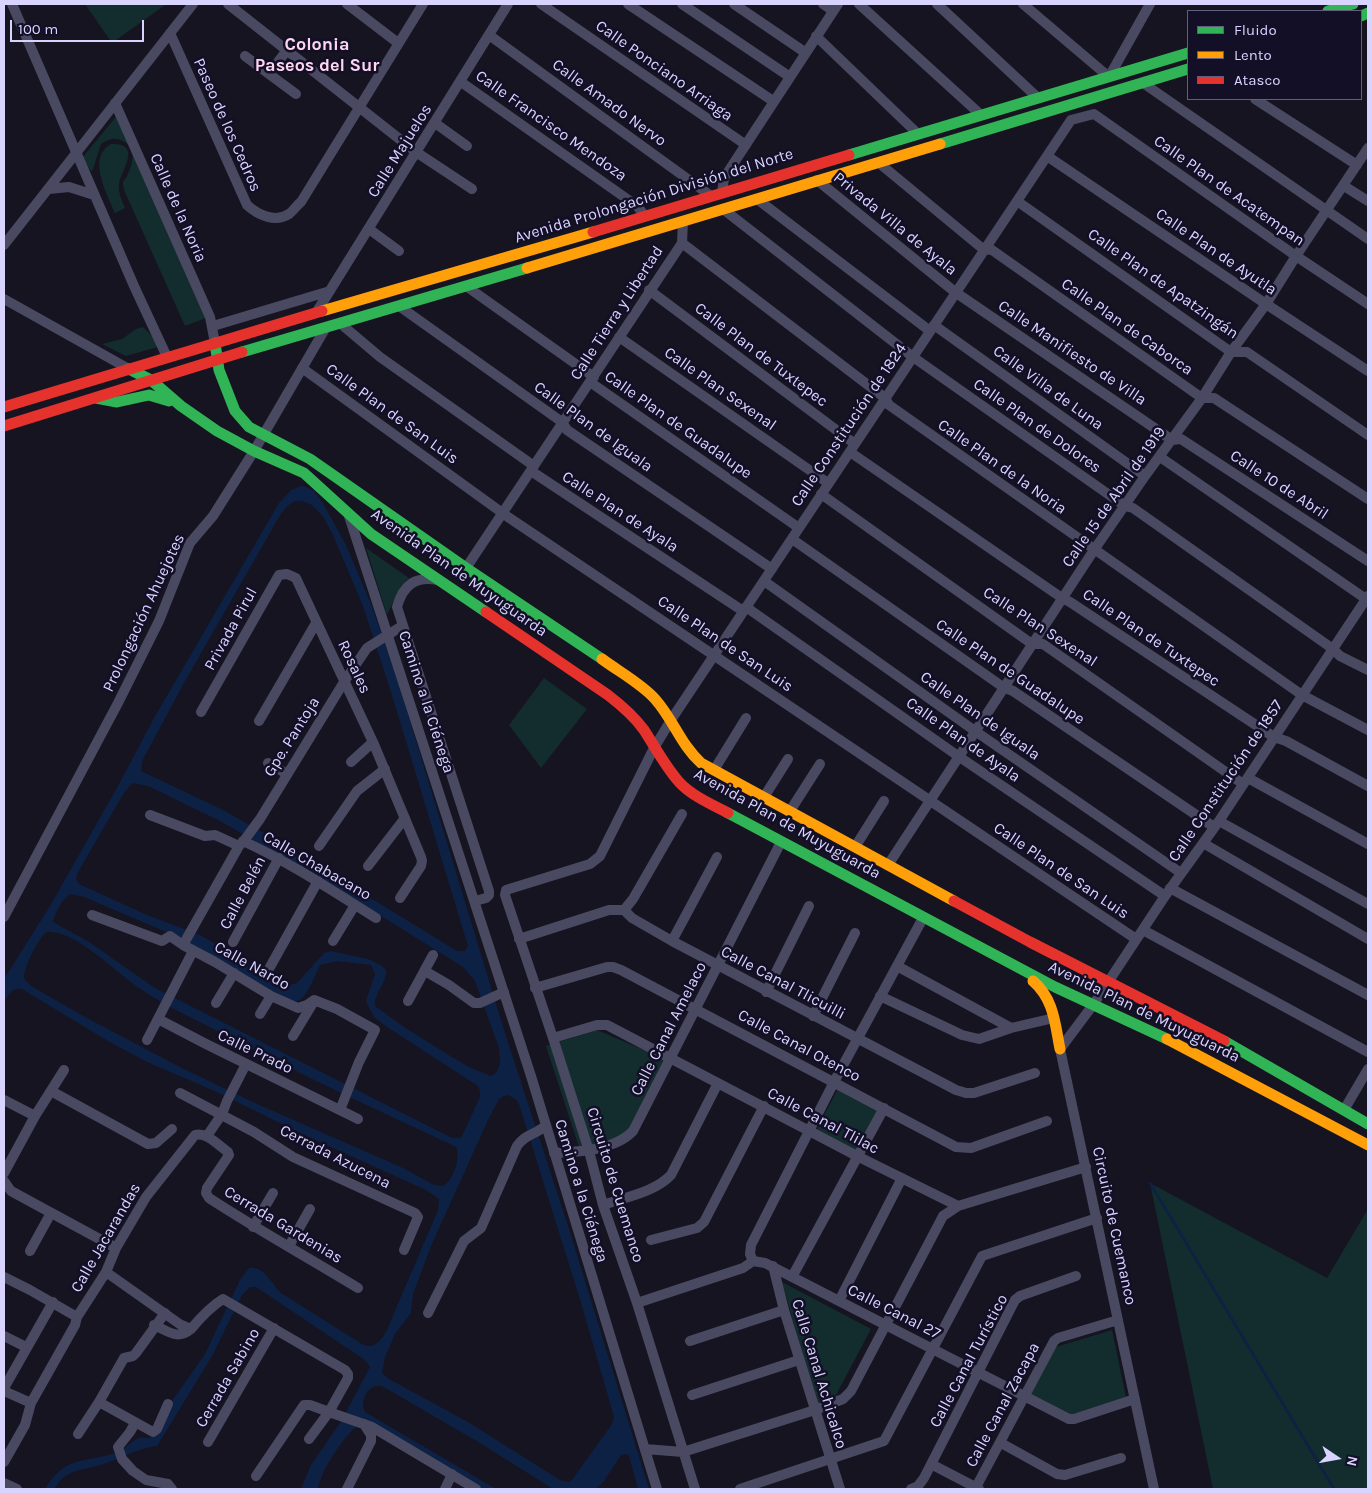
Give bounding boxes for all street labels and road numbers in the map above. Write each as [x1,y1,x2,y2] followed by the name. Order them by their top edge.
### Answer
[592,16,736,126] street label: Calle Ponciano Arriaga
[189,55,265,195] street label: Paseo de los Cedros
[548,55,670,151] street label: Calle Amado Nervo
[472,66,630,186] street label: Calle Francisco Mendoza
[364,101,436,201] street label: Calle Majuelos
[1150,132,1308,250] street label: Calle Plan de Acatempan
[512,144,796,248] street label: Avenida Prolongación División del Norte
[145,151,211,265] street label: Calle de la Noria
[829,168,961,280] street label: Privada Villa de Ayala
[1152,204,1280,300] street label: Calle Plan de Ayutla
[1084,225,1242,343] street label: Calle Plan de Apatzingán
[566,242,668,384] street label: Calle Tierra y Libertad
[1057,274,1197,380] street label: Calle Plan de Caborca
[994,296,1150,410] street label: Calle Manifiesto de Villa
[691,299,831,411] street label: Calle Plan de Tuxtepec
[787,340,911,510] street label: Calle Constitución de 1824
[989,341,1107,435] street label: Calle Villa de Luna
[660,343,780,435] street label: Calle Plan Sexenal
[322,360,462,468] street label: Calle Plan de San Luis
[601,367,755,483] street label: Calle Plan de Guadalupe
[969,375,1105,477] street label: Calle Plan de Dolores
[530,378,656,476] street label: Calle Plan de Iguala
[934,415,1070,519] street label: Calle Plan de la Noria
[1058,423,1170,571] street label: Calle 15 de Abril de 1919
[1226,446,1332,524] street label: Calle 10 de Abril
[558,467,682,557] street label: Calle Plan de Ayala
[367,505,551,641] street label: Avenida Plan de Muyuguarda
[99,531,189,695] street label: Prolongación Ahuejotes
[979,583,1101,671] street label: Calle Plan Sexenal
[200,584,262,674] street label: Privada Pirul
[1079,585,1223,691] street label: Calle Plan de Tuxtepec
[654,592,796,696] street label: Calle Plan de San Luis
[932,615,1088,729] street label: Calle Plan de Guadalupe
[394,628,458,776] street label: Camino a la Ciénega
[333,637,375,697] street label: Rosales
[916,667,1044,765] street label: Calle Plan de Iguala
[902,693,1024,787] street label: Calle Plan de Ayala
[260,694,324,780] street label: Gpe. Pantoja
[1165,696,1287,866] street label: Calle Constitución de 1857
[690,765,884,883] street label: Avenida Plan de Muyuguarda
[990,819,1132,923] street label: Calle Plan de San Luis
[260,827,374,905] street label: Calle Chabacano
[216,853,270,933] street label: Calle Belén
[211,937,293,995] street label: Calle Nardo
[717,942,849,1024] street label: Calle Canal Tlicuilli
[1045,957,1243,1067] street label: Avenida Plan de Muyuguarda
[627,959,711,1099] street label: Calle Canal Amelaco
[734,1006,864,1086] street label: Calle Canal Otenco
[214,1026,296,1078] street label: Calle Prado
[764,1083,882,1159] street label: Calle Canal Tlilac
[582,1105,648,1265] street label: Circuito de Cuemanco
[550,1117,612,1265] street label: Camino a la Ciénega
[276,1121,394,1193] street label: Cerrada Azucena
[1088,1145,1140,1307] street label: Circuito de Cuemanco
[67,1180,145,1296] street label: Calle Jacarandas
[220,1182,346,1268] street label: Cerrada Gardenias
[844,1280,944,1344] street label: Calle Canal 27
[926,1291,1012,1431] street label: Calle Canal Turístico
[787,1297,851,1451] street label: Calle Canal Achicalco
[192,1325,264,1431] street label: Cerrada Sabino
[962,1339,1044,1471] street label: Calle Canal Zacapa

